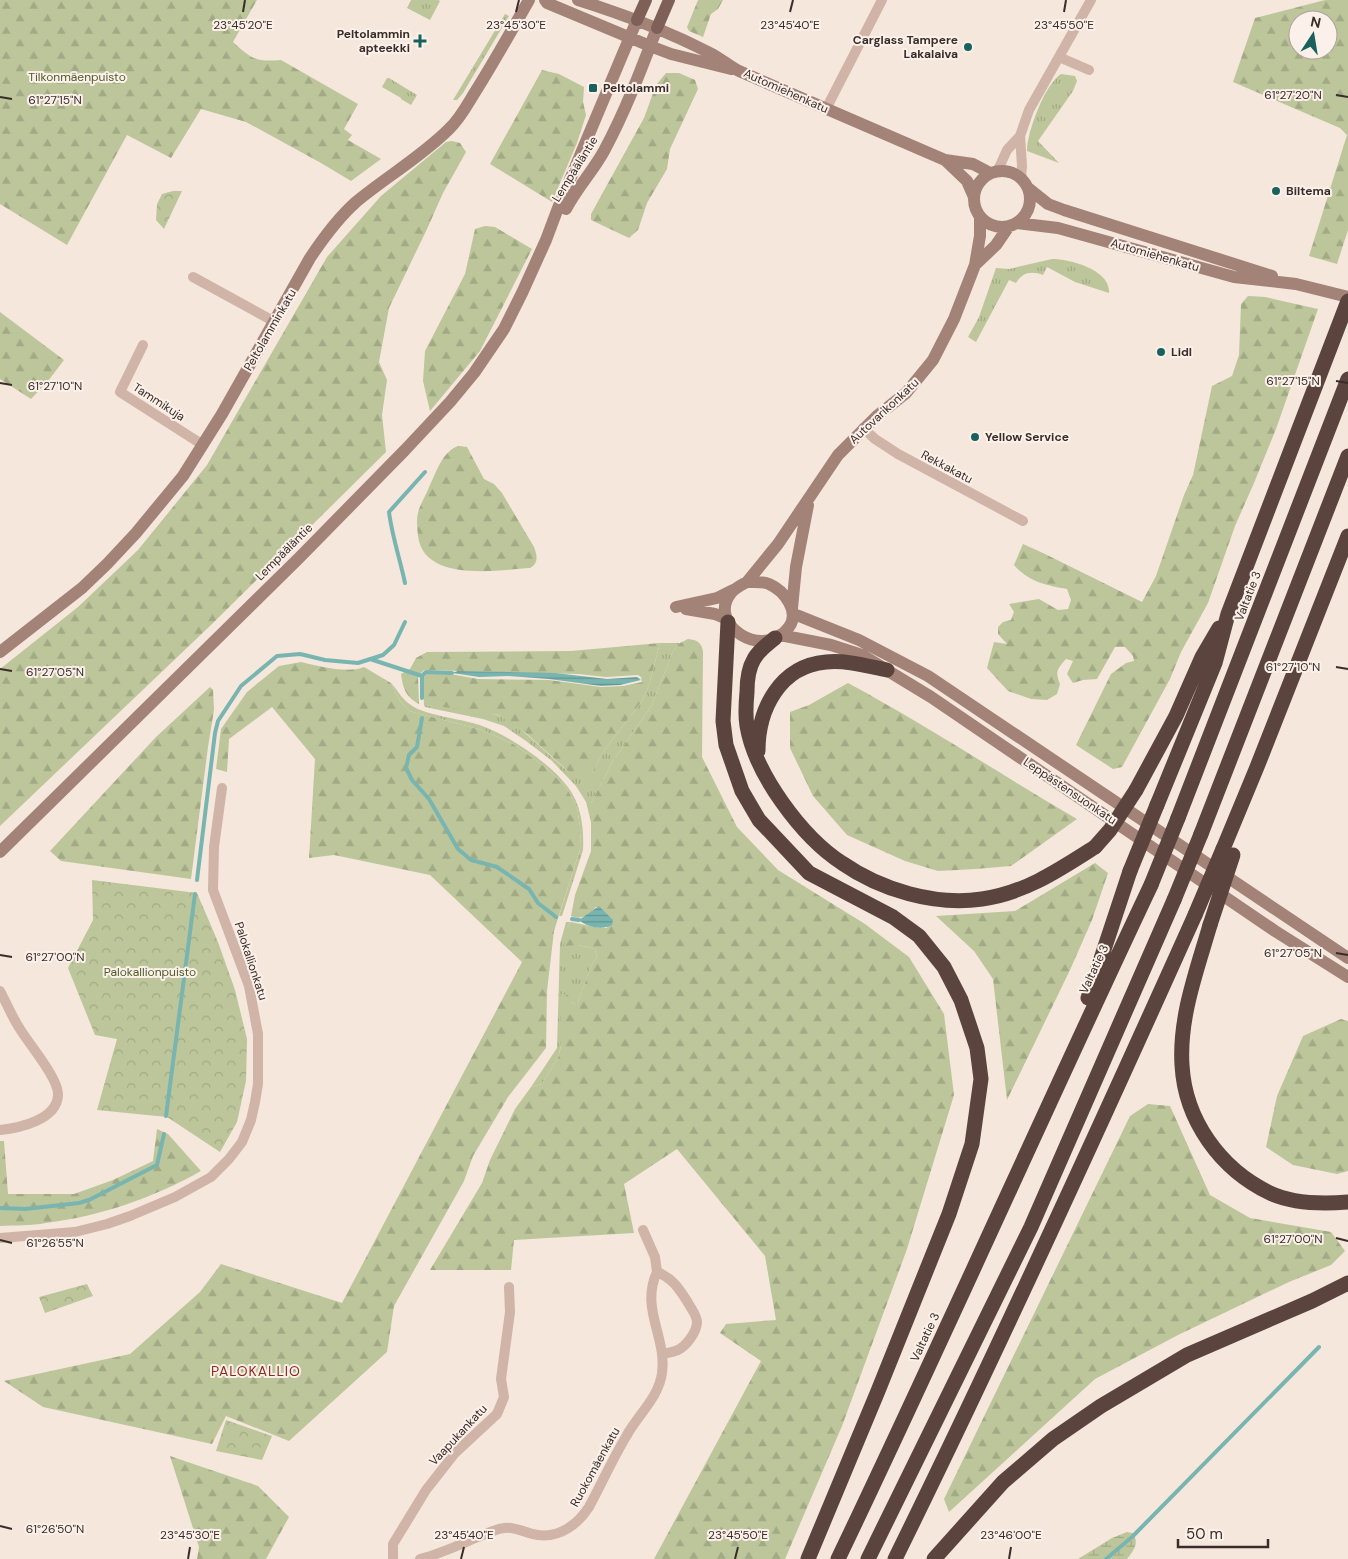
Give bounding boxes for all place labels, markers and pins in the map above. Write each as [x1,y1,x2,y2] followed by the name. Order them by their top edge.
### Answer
[337,26,410,56] place label: Peltolammin apteekki
[853,32,958,62] place label: Carglass Tampere Lakalaiva
[414,35,426,47] marker: Peltolammin apteekki
[962,41,974,53] marker: Carglass Tampere Lakalaiva
[603,80,669,96] place label: Peltolammi
[587,82,599,94] marker: Peltolammi
[1286,183,1331,199] place label: Biltema
[1270,185,1282,197] marker: Biltema
[1171,344,1192,360] place label: Lidl
[1155,346,1167,358] marker: Lidl
[985,429,1069,445] place label: Yellow Service
[969,431,981,443] marker: Yellow Service

